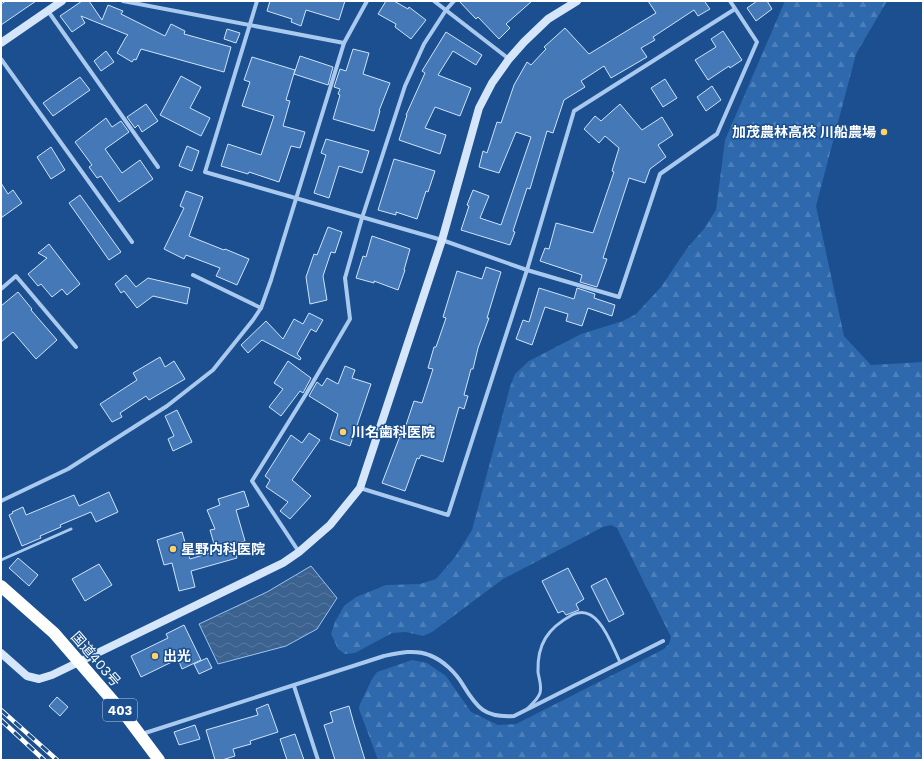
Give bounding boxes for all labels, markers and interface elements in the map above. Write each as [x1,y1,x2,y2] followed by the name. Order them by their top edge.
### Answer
[732,124,876,140] place label: 加茂農林高校 川船農場
[879,127,889,137] marker: 加茂農林高校 川船農場
[351,424,435,440] place label: 川名歯科医院
[338,427,348,437] marker: 川名歯科医院
[181,541,265,557] place label: 星野内科医院
[168,544,178,554] marker: 星野内科医院
[68,628,124,690] street label: 国道403号
[163,648,191,664] place label: 出光
[150,651,160,661] marker: 出光
[103,699,137,721] road number: 403

